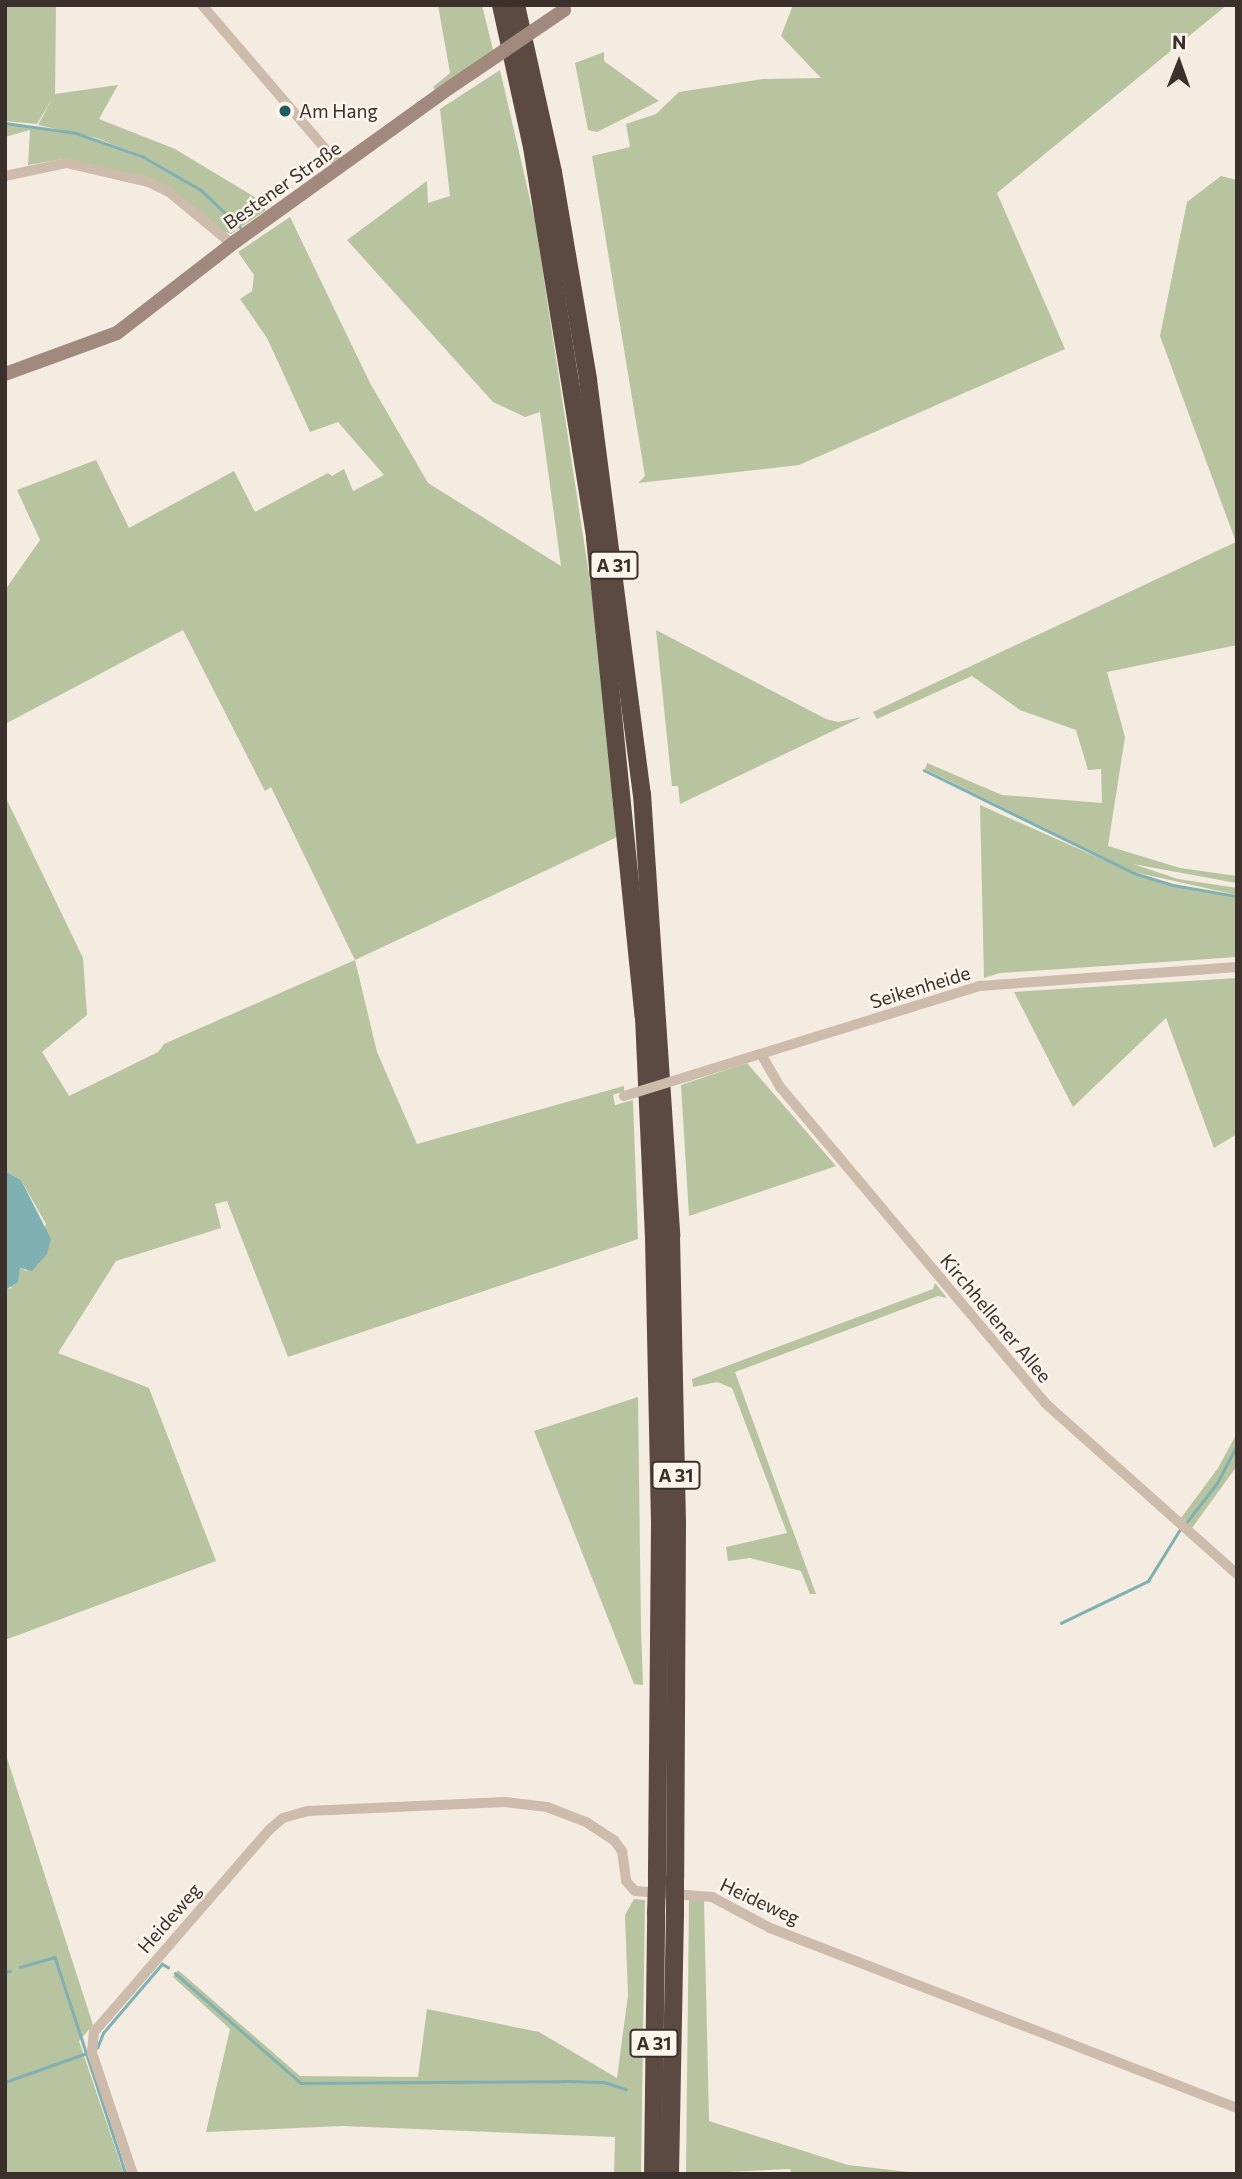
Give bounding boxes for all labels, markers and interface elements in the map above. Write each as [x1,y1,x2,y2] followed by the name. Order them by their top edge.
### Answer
[1144,28,1214,98] north arrow
[1172,30,1187,53] text: N
[299,100,378,122] place label: Am Hang
[277,103,293,119] marker: Am Hang
[219,136,345,234] street label: Bestener Straße
[588,550,640,580] road number: A 31
[867,961,973,1013] street label: Seikenheide
[936,1249,1056,1387] street label: Kirchhellener Allee
[650,1460,702,1490] road number: A 31
[717,1873,803,1929] street label: Heideweg
[132,1878,206,1958] street label: Heideweg
[628,2028,680,2057] road number: A 31

